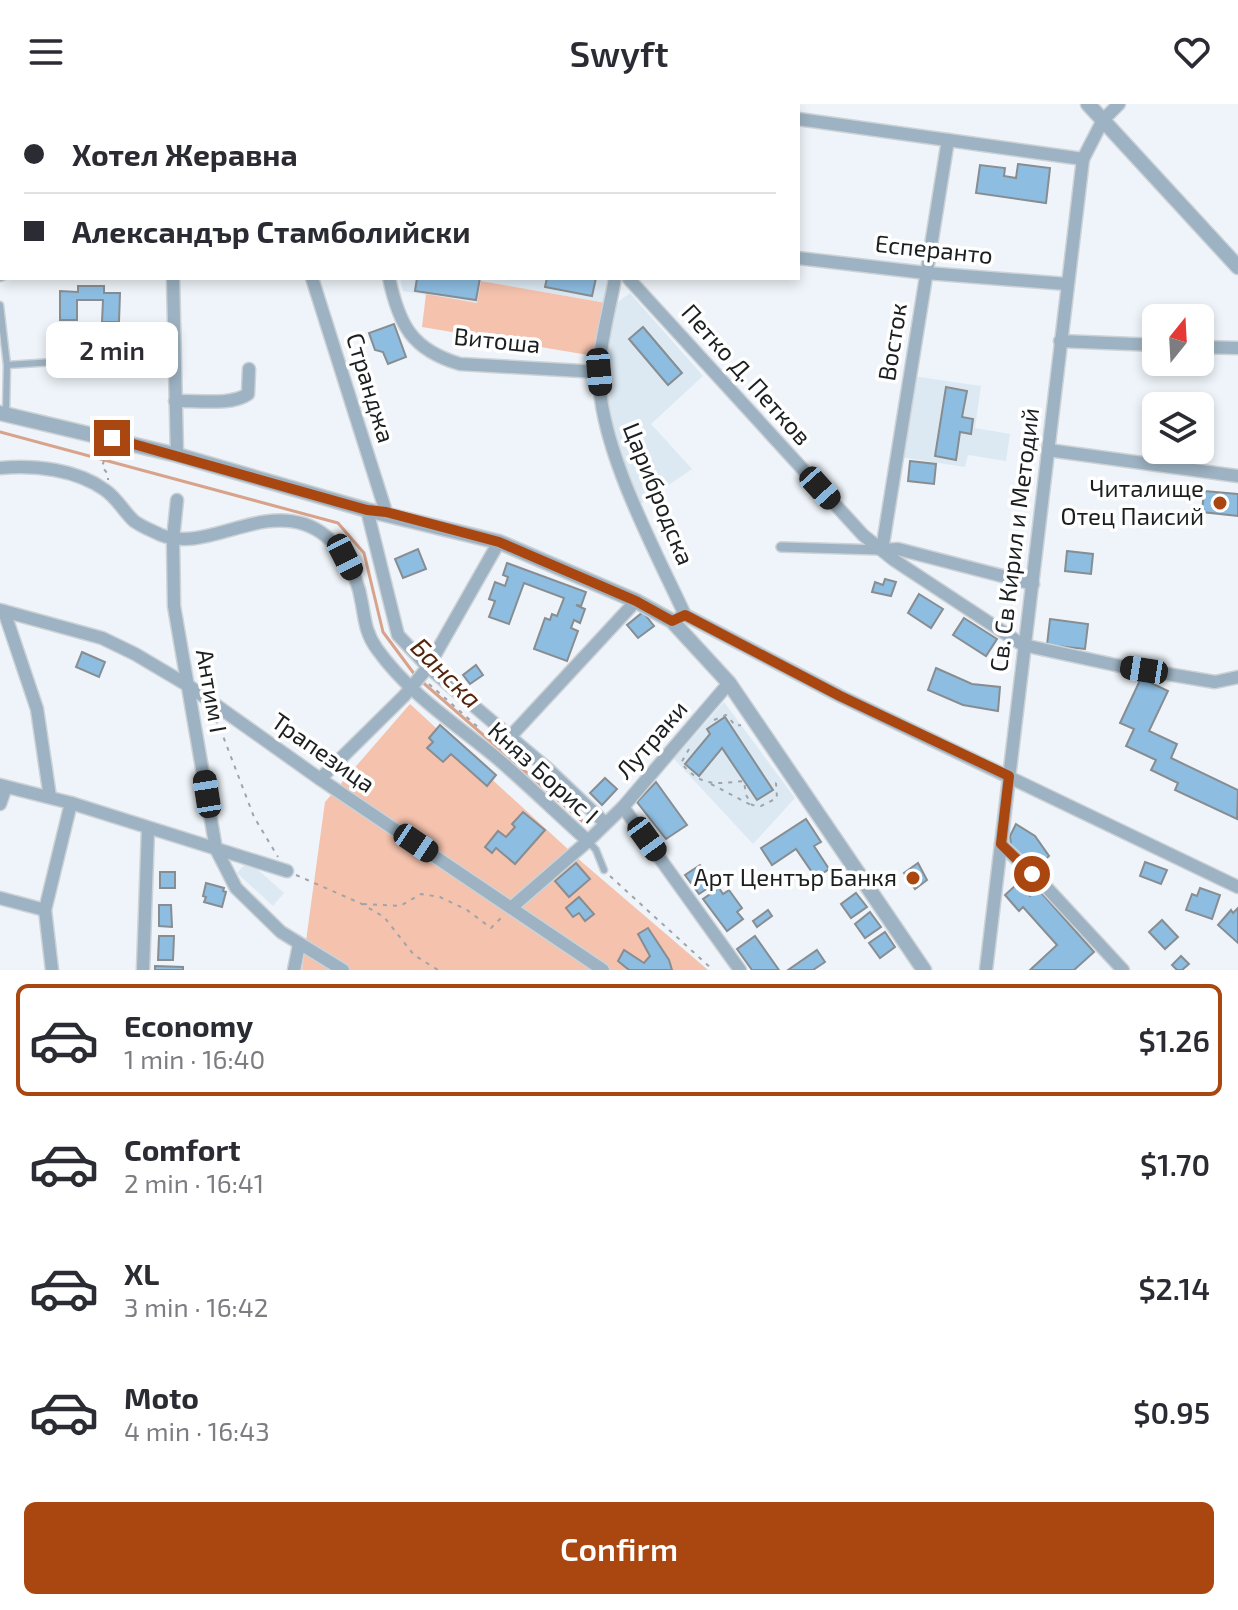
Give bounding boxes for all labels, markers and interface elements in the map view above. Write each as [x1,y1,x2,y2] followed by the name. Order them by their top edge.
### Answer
[24,30,68,74] icon: menu
[1170,30,1214,74] icon: heart
[569,31,669,74] text: Swyft
[72,136,298,172] text: Хотел Жеравна
[72,213,471,249] text: Александър Стамболийски
[874,228,994,269] street label: Есперанто
[676,298,818,450] street label: Петко Д. Петков
[871,301,912,383] street label: Восток
[1142,304,1214,376] north arrow
[1142,304,1214,464] map controls
[452,321,542,358] street label: Витоша
[46,322,178,378] callout: 2 min
[341,329,402,446] street label: Странджа
[79,334,145,365] text: 2 min
[585,347,613,397] car
[1142,392,1214,464] button: layers
[983,406,1044,673] street label: Св. Св Кирил и Методий
[618,418,701,569] street label: Царибродска
[94,420,130,456] route end
[795,462,845,514] car
[1060,473,1204,530] place label: Читалище Отец Паисий
[1211,494,1229,512] marker: Читалище Отец Паисий
[323,530,367,584] car
[405,630,489,714] water label: Банска
[191,647,234,735] street label: Антим I
[1118,654,1170,686] car
[609,694,694,785] street label: Лутраки
[267,706,381,798] street label: Трапезица
[483,715,605,829] street label: Княз Борис I
[191,768,223,820] car
[623,813,671,865] car
[389,820,443,866] car
[1014,856,1050,892] route start
[694,862,897,891] place label: Арт Център Банкя
[904,869,922,887] marker: Арт Център Банкя
[28,1004,100,1076] icon: car
[124,1007,253,1043] text: Economy
[1138,1022,1210,1058] text: $1.26
[124,1043,265,1074] text: 1 min · 16:40
[28,1128,100,1200] icon: car
[124,1131,241,1167] text: Comfort
[1140,1146,1210,1182] text: $1.70
[124,1167,264,1198] text: 2 min · 16:41
[28,1252,100,1324] icon: car
[124,1255,159,1291] text: XL
[1138,1270,1210,1306] text: $2.14
[124,1291,268,1322] text: 3 min · 16:42
[28,1376,100,1448] icon: car
[124,1379,199,1415] text: Moto
[1133,1394,1210,1430] text: $0.95
[124,1415,270,1446] text: 4 min · 16:43
[24,1502,1214,1594] button: Confirm

